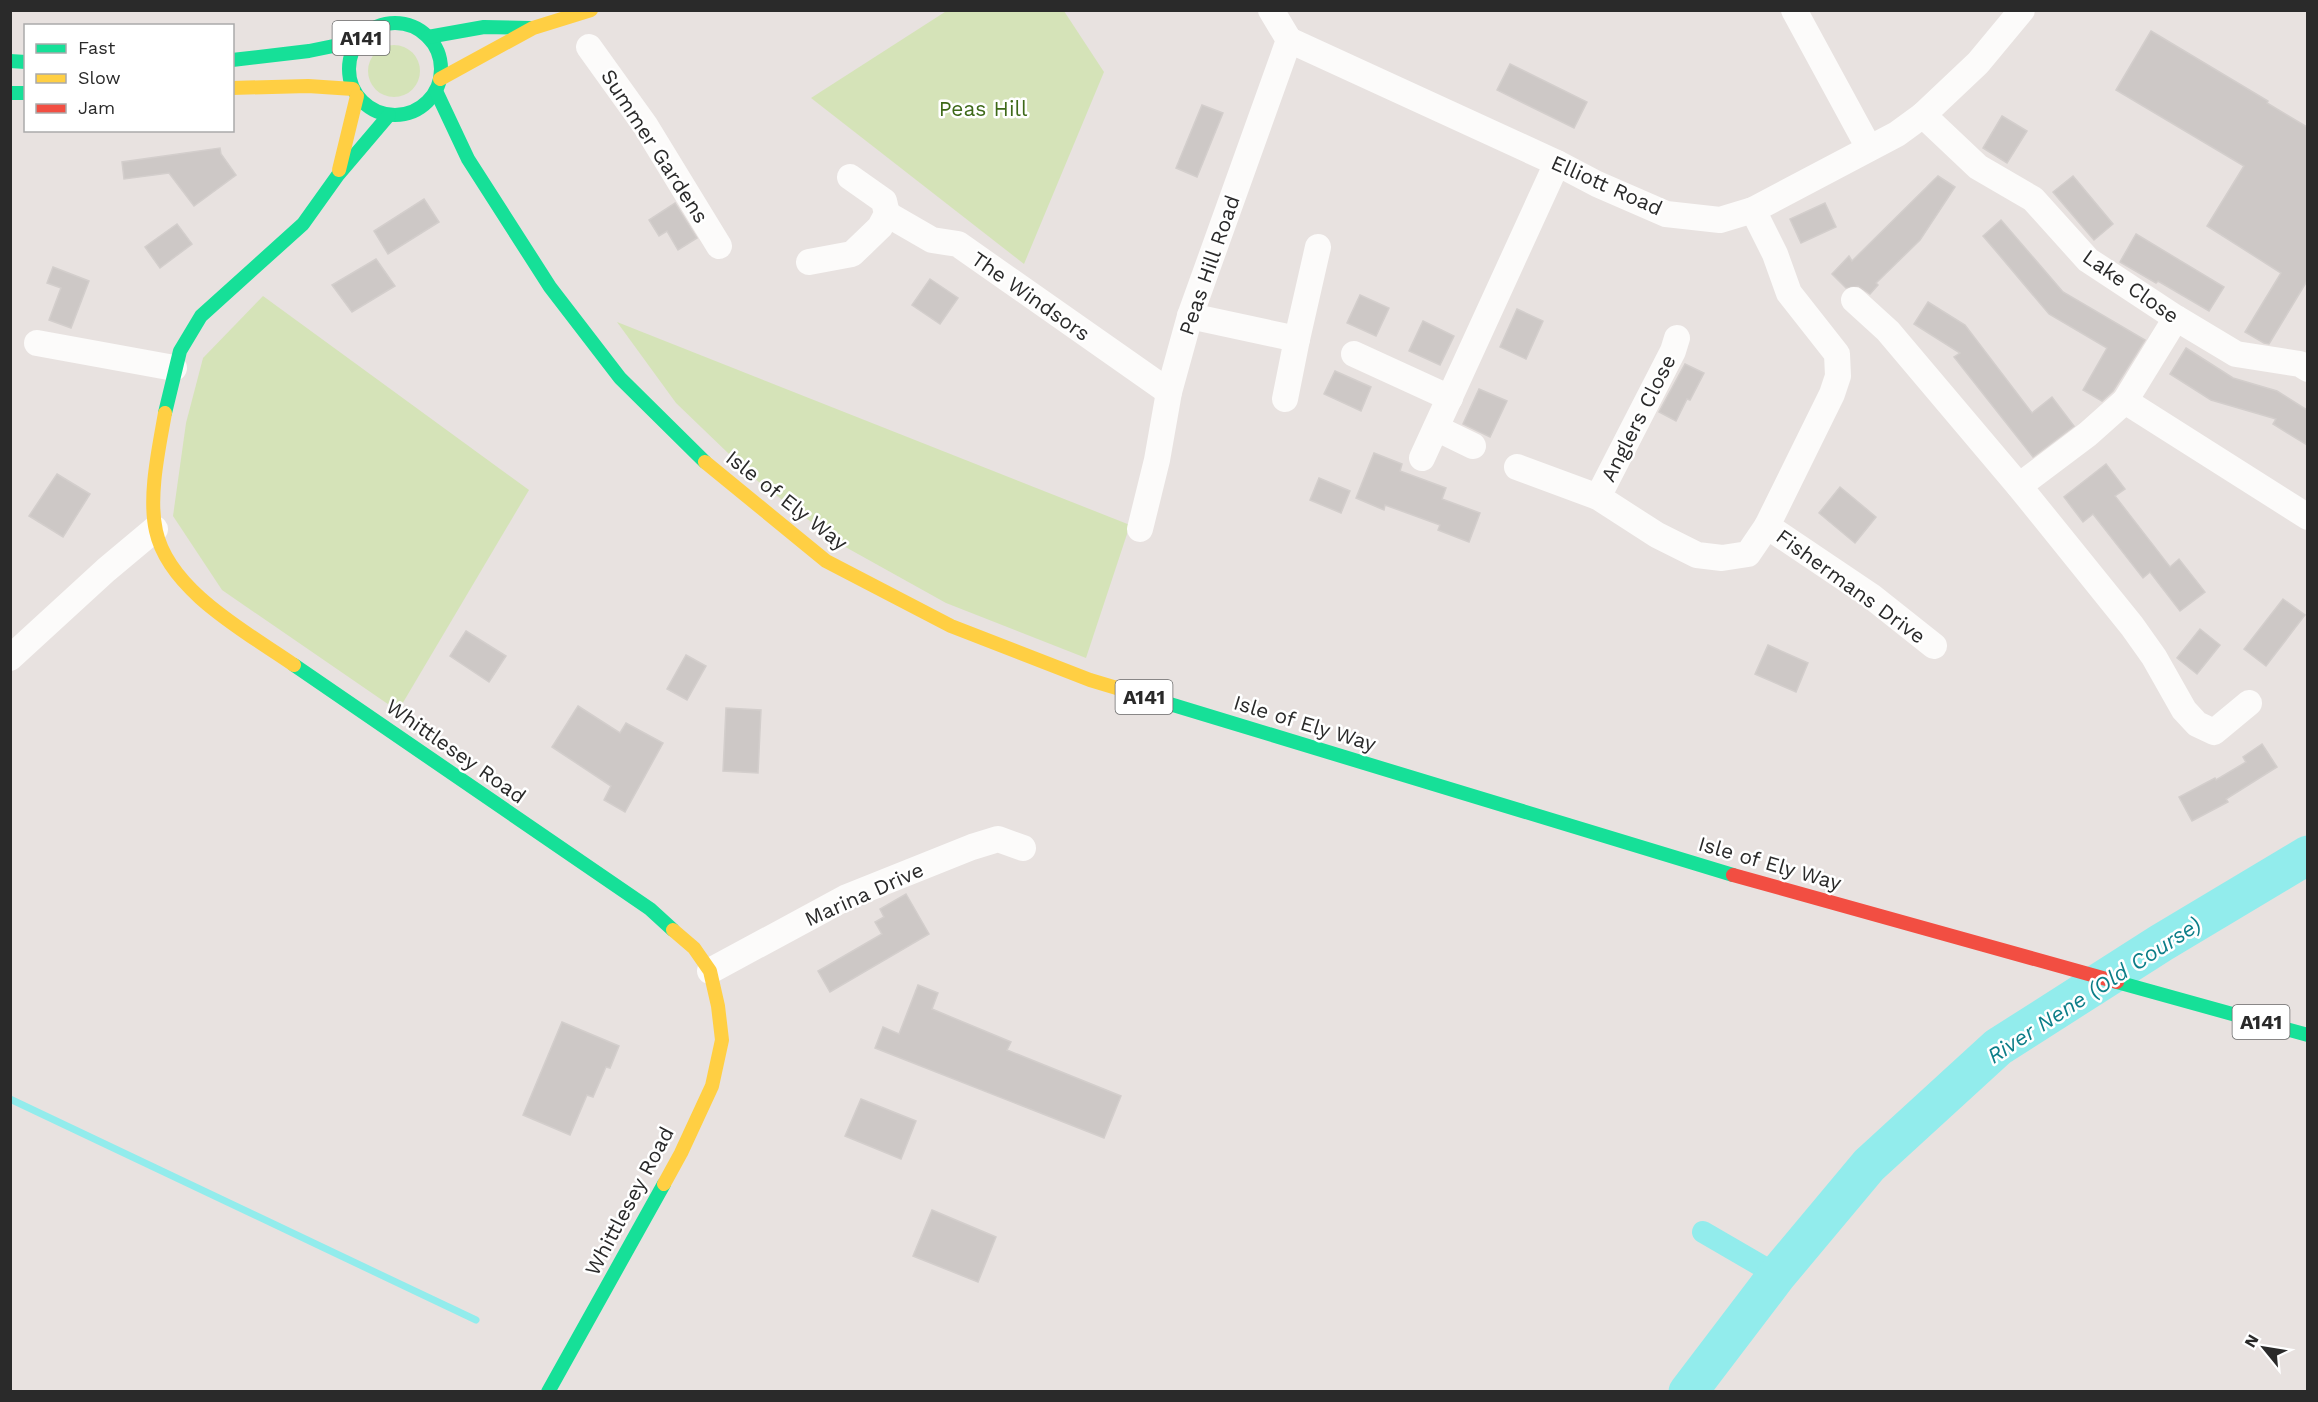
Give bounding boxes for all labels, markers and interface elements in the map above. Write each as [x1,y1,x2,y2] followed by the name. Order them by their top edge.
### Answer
[332,21,389,55] road number: A141
[24,24,234,132] legend
[78,37,116,58] text: Fast
[596,64,714,228] street label: Summer Gardens
[78,67,121,88] text: Slow
[939,96,1028,121] park label: Peas Hill
[78,97,115,118] text: Jam
[1548,149,1666,221] street label: Elliott Road
[1173,192,1245,338] street label: Peas Hill Road
[2078,244,2184,328] street label: Lake Close
[967,246,1095,346] street label: The Windsors
[1595,350,1681,486] street label: Anglers Close
[721,445,853,555] street label: Isle of Ely Way
[1771,523,1931,649] street label: Fishermans Drive
[1116,680,1172,714] road number: A141
[1231,689,1379,757] street label: Isle of Ely Way
[381,693,531,809] street label: Whittlesey Road
[1696,831,1844,895] street label: Isle of Ely Way
[801,857,927,931] street label: Marina Drive
[1983,912,2205,1068] water label: River Nene (Old Course)
[2232,1005,2290,1039] road number: A141
[579,1122,679,1280] street label: Whittlesey Road
[2234,1318,2294,1378] north arrow
[2240,1331,2263,1351] text: N

